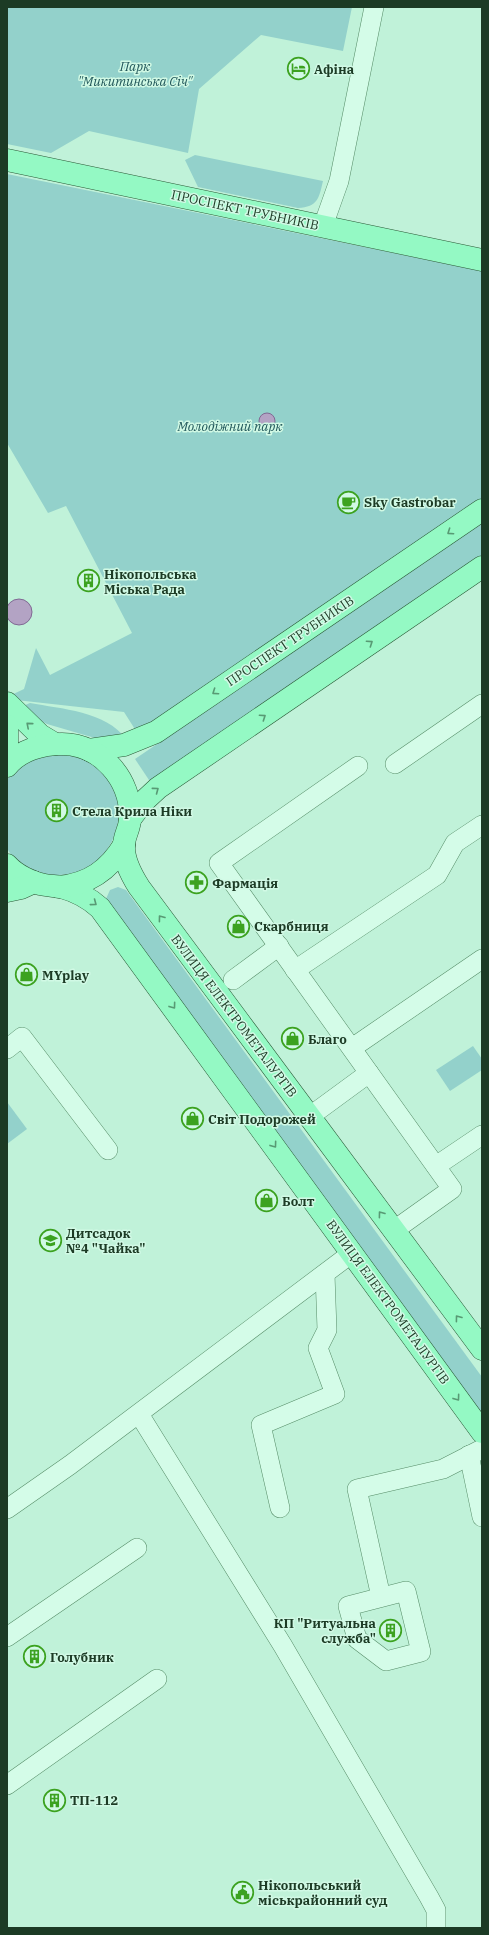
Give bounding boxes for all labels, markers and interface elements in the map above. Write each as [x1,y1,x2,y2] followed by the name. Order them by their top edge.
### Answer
[286,56,312,82] hotel icon: Афіна
[78,58,193,90] park label: Парк "Микитинська Січ"
[314,61,355,78] place label: Афіна
[170,186,320,234] street label: ПРОСПЕКТ ТРУБНИКІВ
[176,418,283,435] park label: Молодіжний парк
[336,489,362,515] cafe icon: Sky Gastrobar
[364,494,456,511] place label: Sky Gastrobar
[447,527,454,535] one-way arrow
[104,566,197,598] place label: Нiкопольська Міська Рада
[75,568,101,594] building icon: Нiкопольська Міська Рада
[223,592,357,690] street label: ПРОСПЕКТ ТРУБНИКІВ
[366,641,373,648] one-way arrow
[212,687,219,695] one-way arrow
[259,714,266,721] one-way arrow
[27,723,34,730] one-way arrow
[151,788,158,795] one-way arrow
[44,798,70,824] building icon: Стела Крила Ніки
[72,803,192,820] place label: Стела Крила Ніки
[183,870,209,896] pharmacy icon: Фармація
[212,875,278,892] place label: Фармація
[90,898,97,905] one-way arrow
[226,913,252,939] shop icon: Скарбниця
[158,915,166,922] one-way arrow
[254,918,329,935] place label: Скарбниця
[167,931,301,1101] street label: ВУЛИЦЯ ЕЛЕКТРОМЕТАЛУРГІВ
[13,962,39,988] shop icon: MYplay
[42,967,90,984] place label: MYplay
[168,1002,175,1009] one-way arrow
[280,1026,306,1052] shop icon: Благо
[308,1031,347,1048] place label: Благо
[179,1106,205,1132] shop icon: Світ Подорожей
[208,1111,316,1128] place label: Світ Подорожей
[269,1141,276,1148] one-way arrow
[254,1188,280,1214] shop icon: Болт
[282,1193,315,1210] place label: Болт
[378,1211,385,1218] one-way arrow
[323,1216,453,1388] street label: ВУЛИЦЯ ЕЛЕКТРОМЕТАЛУРГІВ
[66,1225,145,1257] place label: Дитсадок №4 "Чайка"
[37,1227,63,1253] school or university icon: Дитсадок №4 "Чайка"
[456,1315,463,1322] one-way arrow
[452,1393,459,1400] one-way arrow
[274,1615,377,1647] place label: КП "Ритуальна служба"
[378,1617,404,1643] building icon: КП "Ритуальна служба"
[22,1644,48,1670] building icon: Голубник
[50,1649,114,1666] place label: Голубник
[42,1787,68,1813] building icon: ТП-112
[70,1792,118,1809] place label: ТП-112
[258,1877,388,1909] place label: Нікопольський міськрайонний суд
[229,1879,255,1905] public building icon: Нікопольський міськрайонний суд

